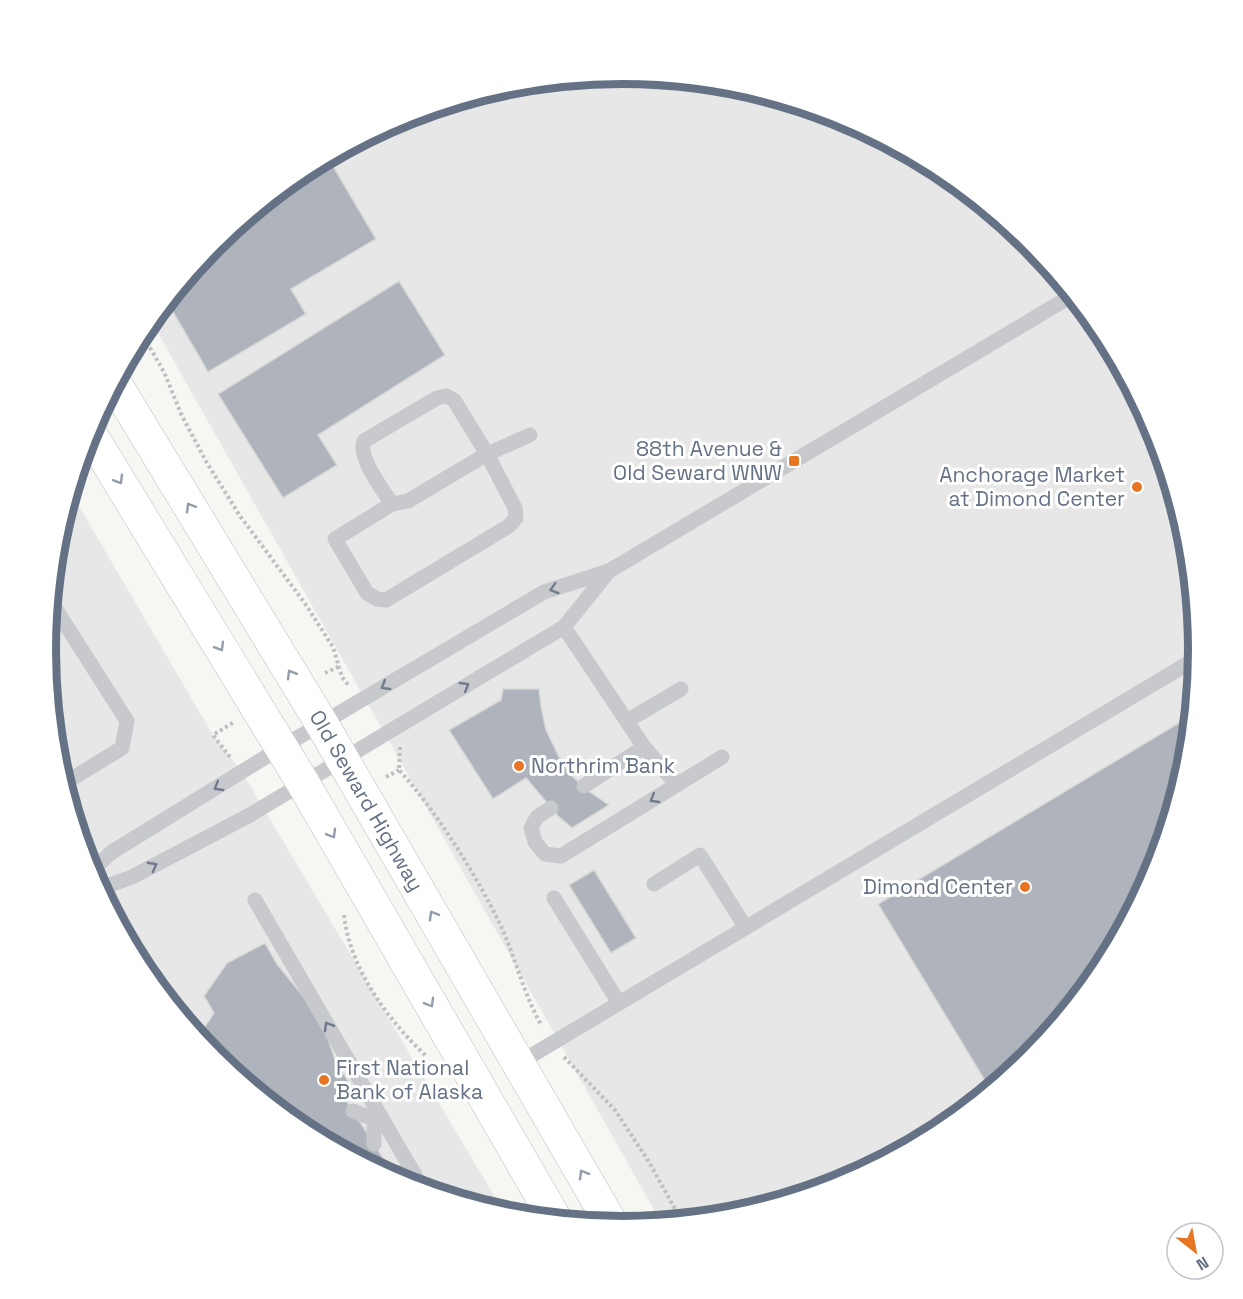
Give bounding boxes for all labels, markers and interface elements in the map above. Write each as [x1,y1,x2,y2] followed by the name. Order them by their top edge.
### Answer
[613,435,782,486] place label: 88th Avenue & Old Seward WNW
[787,454,801,468] marker: 88th Avenue & Old Seward WNW
[939,461,1125,512] place label: Anchorage Market at Dimond Center
[111,474,123,484] one-way arrow
[1130,480,1144,494] marker: Anchorage Market at Dimond Center
[185,503,197,513] one-way arrow
[549,581,560,594] one-way arrow
[212,641,224,651] one-way arrow
[287,670,299,680] one-way arrow
[381,678,391,690] one-way arrow
[459,682,469,694] one-way arrow
[304,705,430,896] street label: Old Seward Highway
[531,752,675,779] place label: Northrim Bank
[512,759,526,773] marker: Northrim Bank
[214,779,224,791] one-way arrow
[650,791,660,803] one-way arrow
[325,828,337,838] one-way arrow
[146,862,157,873] one-way arrow
[863,873,1013,900] place label: Dimond Center
[1018,880,1032,894] marker: Dimond Center
[428,911,440,921] one-way arrow
[423,997,434,1007] one-way arrow
[324,1022,335,1032] one-way arrow
[336,1054,483,1105] place label: First National Bank of Alaska
[317,1073,331,1087] marker: First National Bank of Alaska
[579,1170,590,1181] one-way arrow
[1165,1221,1225,1281] north arrow
[1192,1252,1212,1275] text: N

